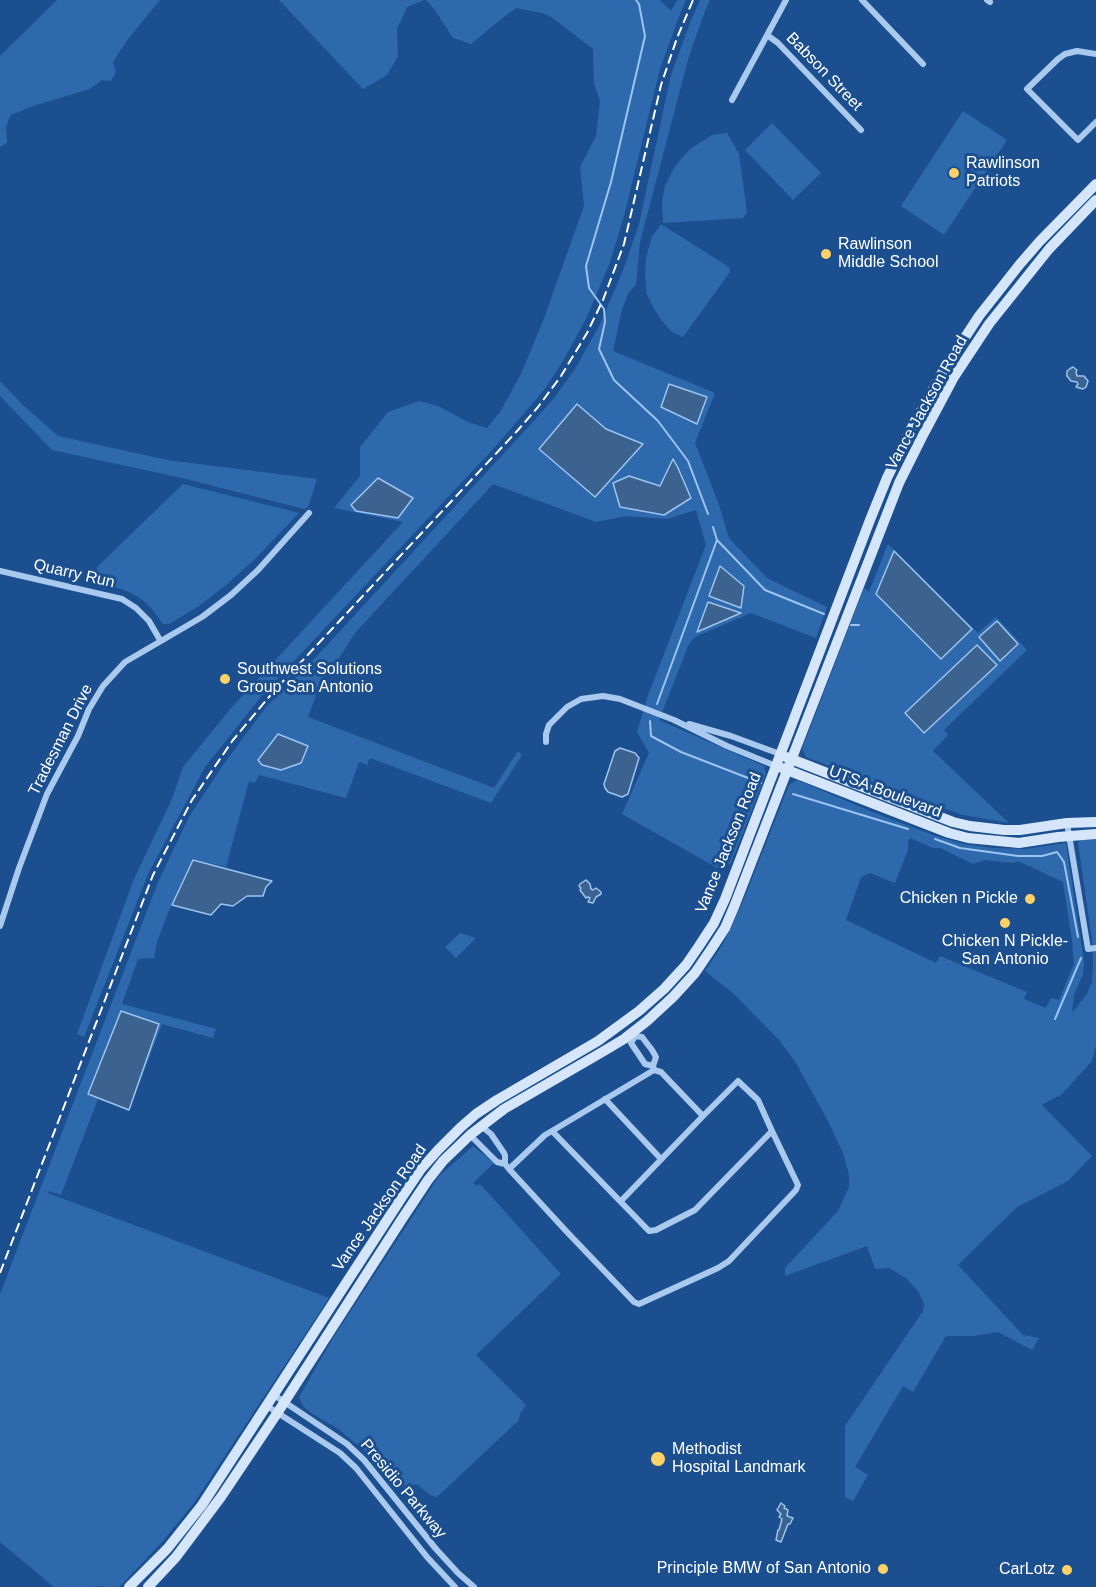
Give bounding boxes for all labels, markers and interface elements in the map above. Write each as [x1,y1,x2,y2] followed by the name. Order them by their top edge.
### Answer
[782,29,866,115] street label: Babson Street
[966,154,1040,192] place label: Rawlinson Patriots
[947,166,961,180] marker: Rawlinson Patriots
[838,235,938,273] place label: Rawlinson Middle School
[819,247,833,261] marker: Rawlinson Middle School
[882,333,972,473] street label: Vance Jackson Road
[32,555,116,593] street label: Quarry Run
[237,660,382,698] place label: Southwest Solutions Group San Antonio
[218,672,232,686] marker: Southwest Solutions Group San Antonio
[25,681,97,799] street label: Tradesman Drive
[826,762,944,822] street label: UTSA Boulevard
[692,770,766,916] street label: Vance Jackson Road
[900,889,1018,909] place label: Chicken n Pickle
[1023,892,1037,906] marker: Chicken n Pickle
[998,916,1012,930] marker: Chicken N Pickle- San Antonio
[942,932,1068,970] place label: Chicken N Pickle- San Antonio
[329,1141,431,1275] street label: Vance Jackson Road
[356,1435,450,1543] street label: Presidio Parkway
[672,1440,805,1478] place label: Methodist Hospital Landmark
[649,1450,667,1468] marker: Methodist Hospital Landmark
[657,1559,871,1579] place label: Principle BMW of San Antonio
[999,1560,1055,1580] place label: CarLotz
[876,1562,890,1576] marker: Principle BMW of San Antonio
[1060,1563,1074,1577] marker: CarLotz

